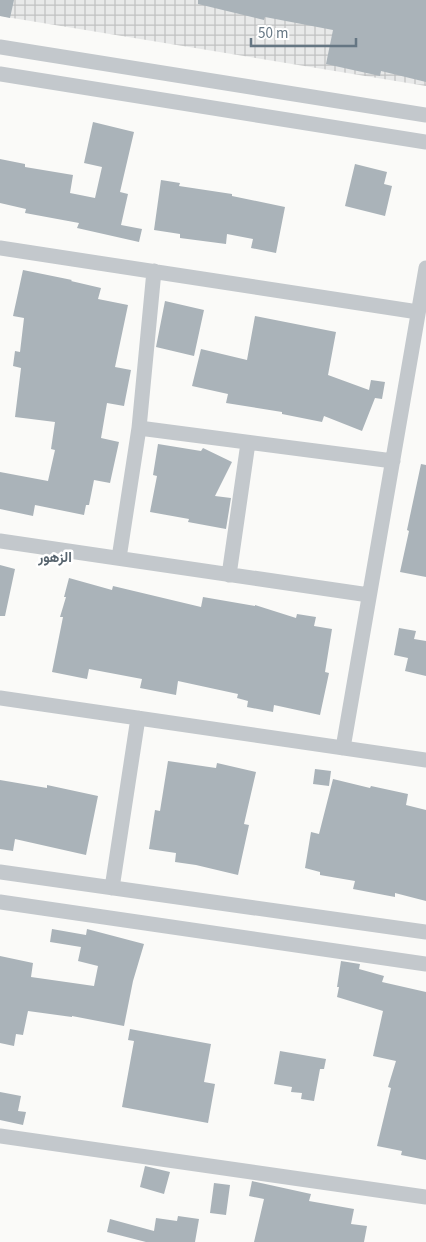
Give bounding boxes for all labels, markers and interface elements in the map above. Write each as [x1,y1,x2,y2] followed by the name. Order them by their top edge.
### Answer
[251,15,356,47] scale bar
[258,23,288,44] text: 50 m
[37,548,72,568] district label: الزهور

